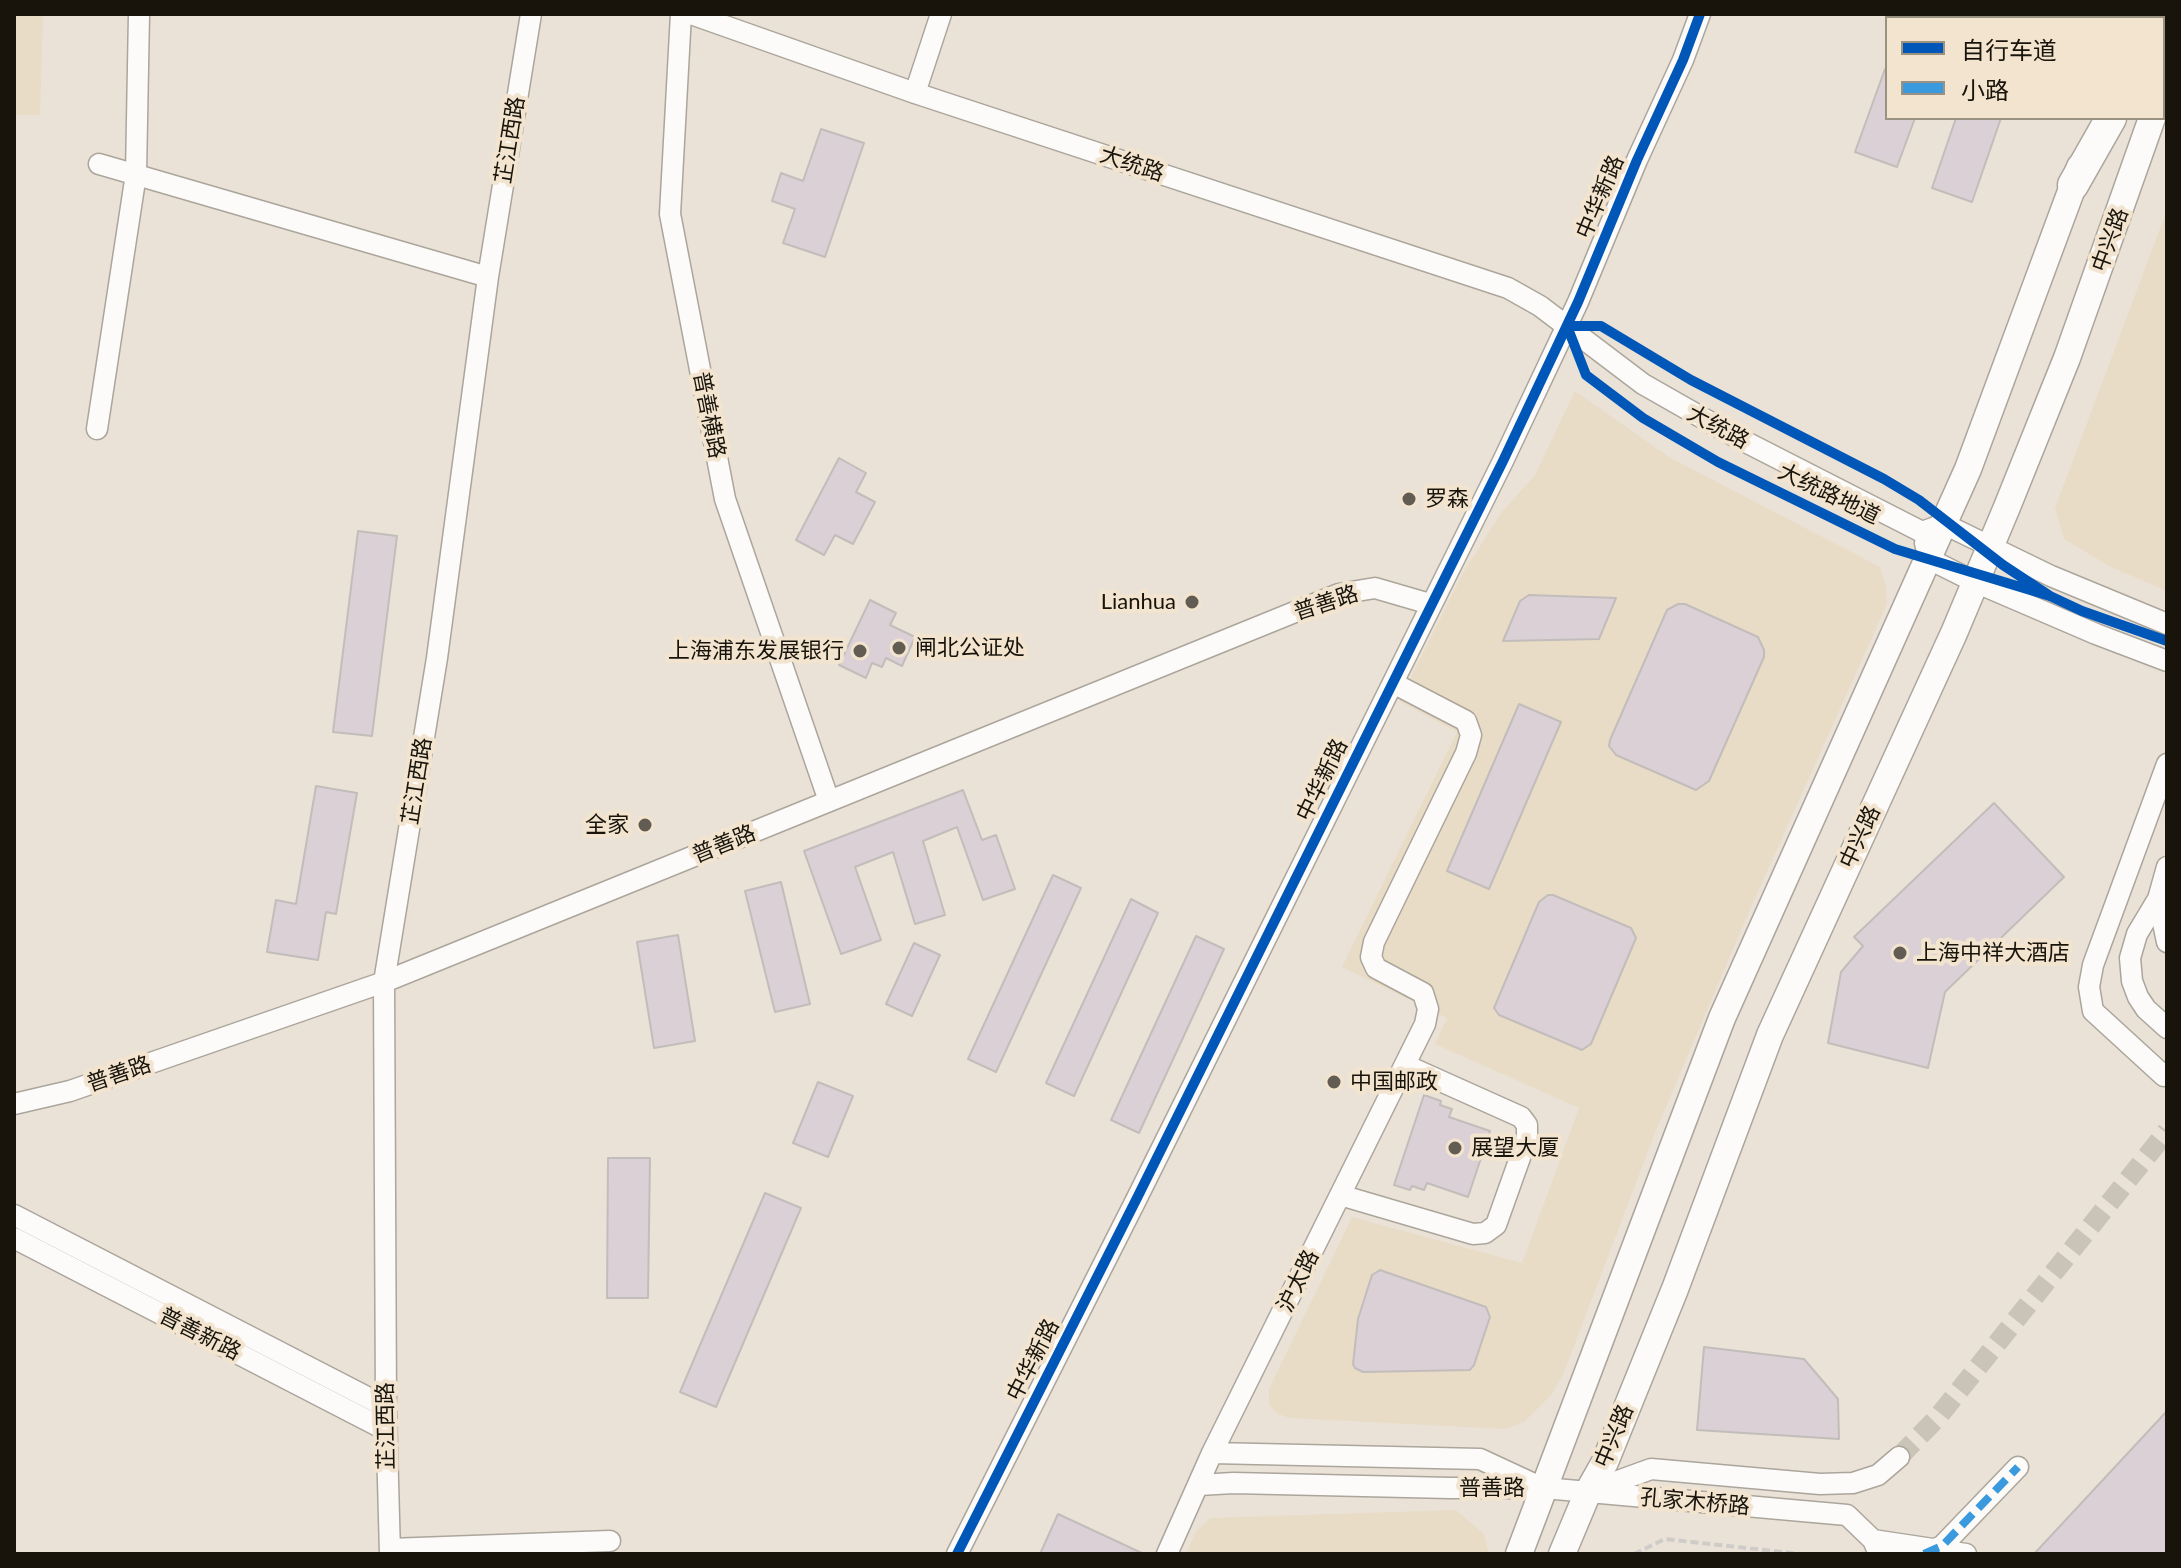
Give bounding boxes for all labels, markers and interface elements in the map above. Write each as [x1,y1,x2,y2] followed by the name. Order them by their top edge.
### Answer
[1885,16,2165,120] legend
[1961,35,2057,64] text: 自行车道
[1961,75,2009,104] text: 小路
[490,94,530,186] street label: 芷江西路
[1097,141,1167,187] street label: 大统路
[1571,151,1629,243] street label: 中华新路
[2086,204,2134,276] street label: 中兴路
[688,369,730,461] street label: 普善横路
[1683,400,1753,454] street label: 大统路
[1774,458,1884,530] street label: 大统路地道
[1425,486,1469,512] place label: 罗森
[1400,490,1418,508] marker: 罗森
[1291,580,1361,626] street label: 普善路
[1101,589,1176,615] place label: Lianhua
[1183,593,1201,611] marker: Lianhua
[915,635,1025,661] place label: 闸北公证处
[668,638,844,664] place label: 上海浦东发展银行
[890,639,908,657] marker: 闸北公证处
[851,642,869,660] marker: 上海浦东发展银行
[397,735,437,827] street label: 芷江西路
[1291,735,1353,825] street label: 中华新路
[1834,802,1886,872] street label: 中兴路
[585,812,629,838] place label: 全家
[636,816,654,834] marker: 全家
[688,819,760,869] street label: 普善路
[1916,940,2070,966] place label: 上海中祥大酒店
[1891,944,1909,962] marker: 上海中祥大酒店
[84,1051,154,1097] street label: 普善路
[1350,1069,1438,1095] place label: 中国邮政
[1325,1073,1343,1091] marker: 中国邮政
[1471,1135,1559,1161] place label: 展望大厦
[1446,1139,1464,1157] marker: 展望大厦
[1272,1246,1324,1316] street label: 沪太路
[155,1302,245,1366] street label: 普善新路
[1001,1315,1065,1405] street label: 中华新路
[372,1382,400,1470] street label: 芷江西路
[1589,1400,1639,1472] street label: 中兴路
[1459,1475,1525,1501] street label: 普善路
[1639,1484,1751,1520] street label: 孔家木桥路

